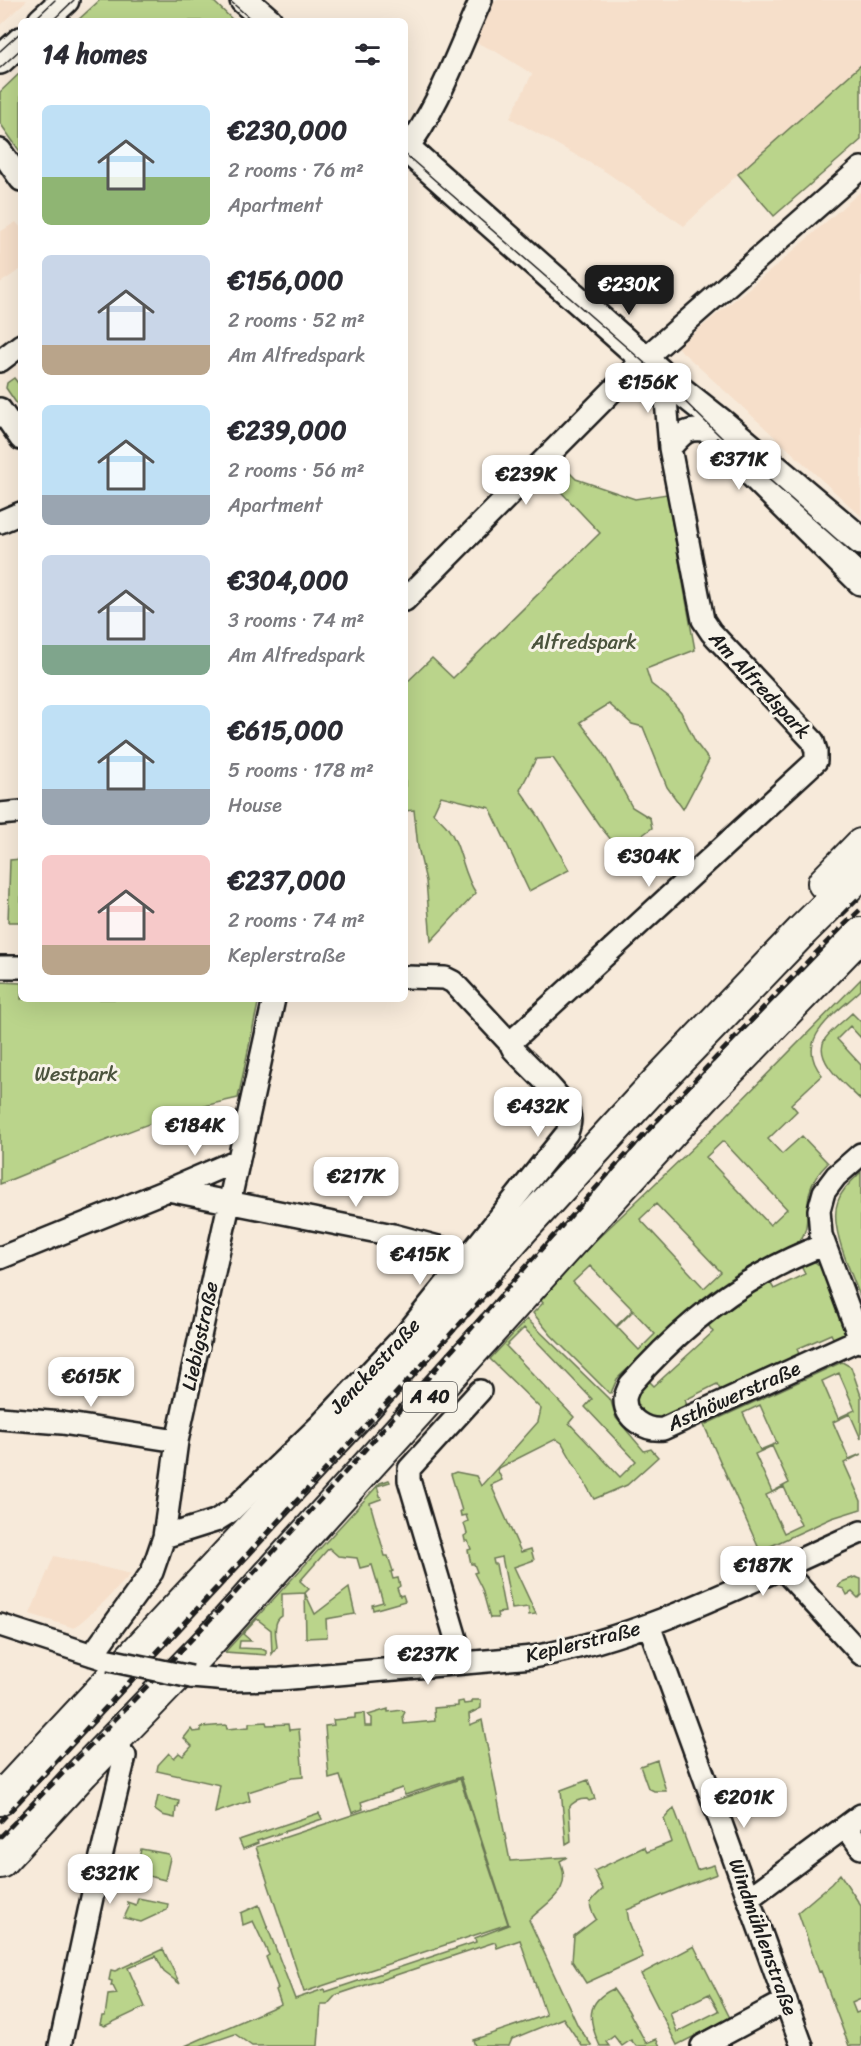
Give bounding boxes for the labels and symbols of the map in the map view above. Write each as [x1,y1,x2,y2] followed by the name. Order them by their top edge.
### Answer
[587,265,671,316] pin: €230K
[606,363,690,414] pin: €156K
[697,440,781,491] pin: €371K
[484,455,568,506] pin: €239K
[700,622,820,747] street label: Am Alfredspark
[530,625,637,660] park label: Alfredspark
[607,837,691,888] pin: €304K
[34,1057,118,1092] park label: Westpark
[496,1087,580,1138] pin: €432K
[153,1106,237,1157] pin: €184K
[314,1157,398,1208] pin: €217K
[378,1235,462,1286] pin: €415K
[171,1278,229,1394] street label: Liebigstraße
[320,1310,429,1423] street label: Jenckestraße
[661,1351,807,1441] street label: Asthöwerstraße
[49,1357,133,1408] pin: €615K
[403,1382,457,1412] road number: A 40
[721,1546,805,1597] pin: €187K
[522,1611,644,1673] street label: Keplerstraße
[386,1635,470,1686] pin: €237K
[702,1778,786,1829] pin: €201K
[718,1853,808,2021] street label: Windmühlenstraße
[68,1854,152,1905] pin: €321K

